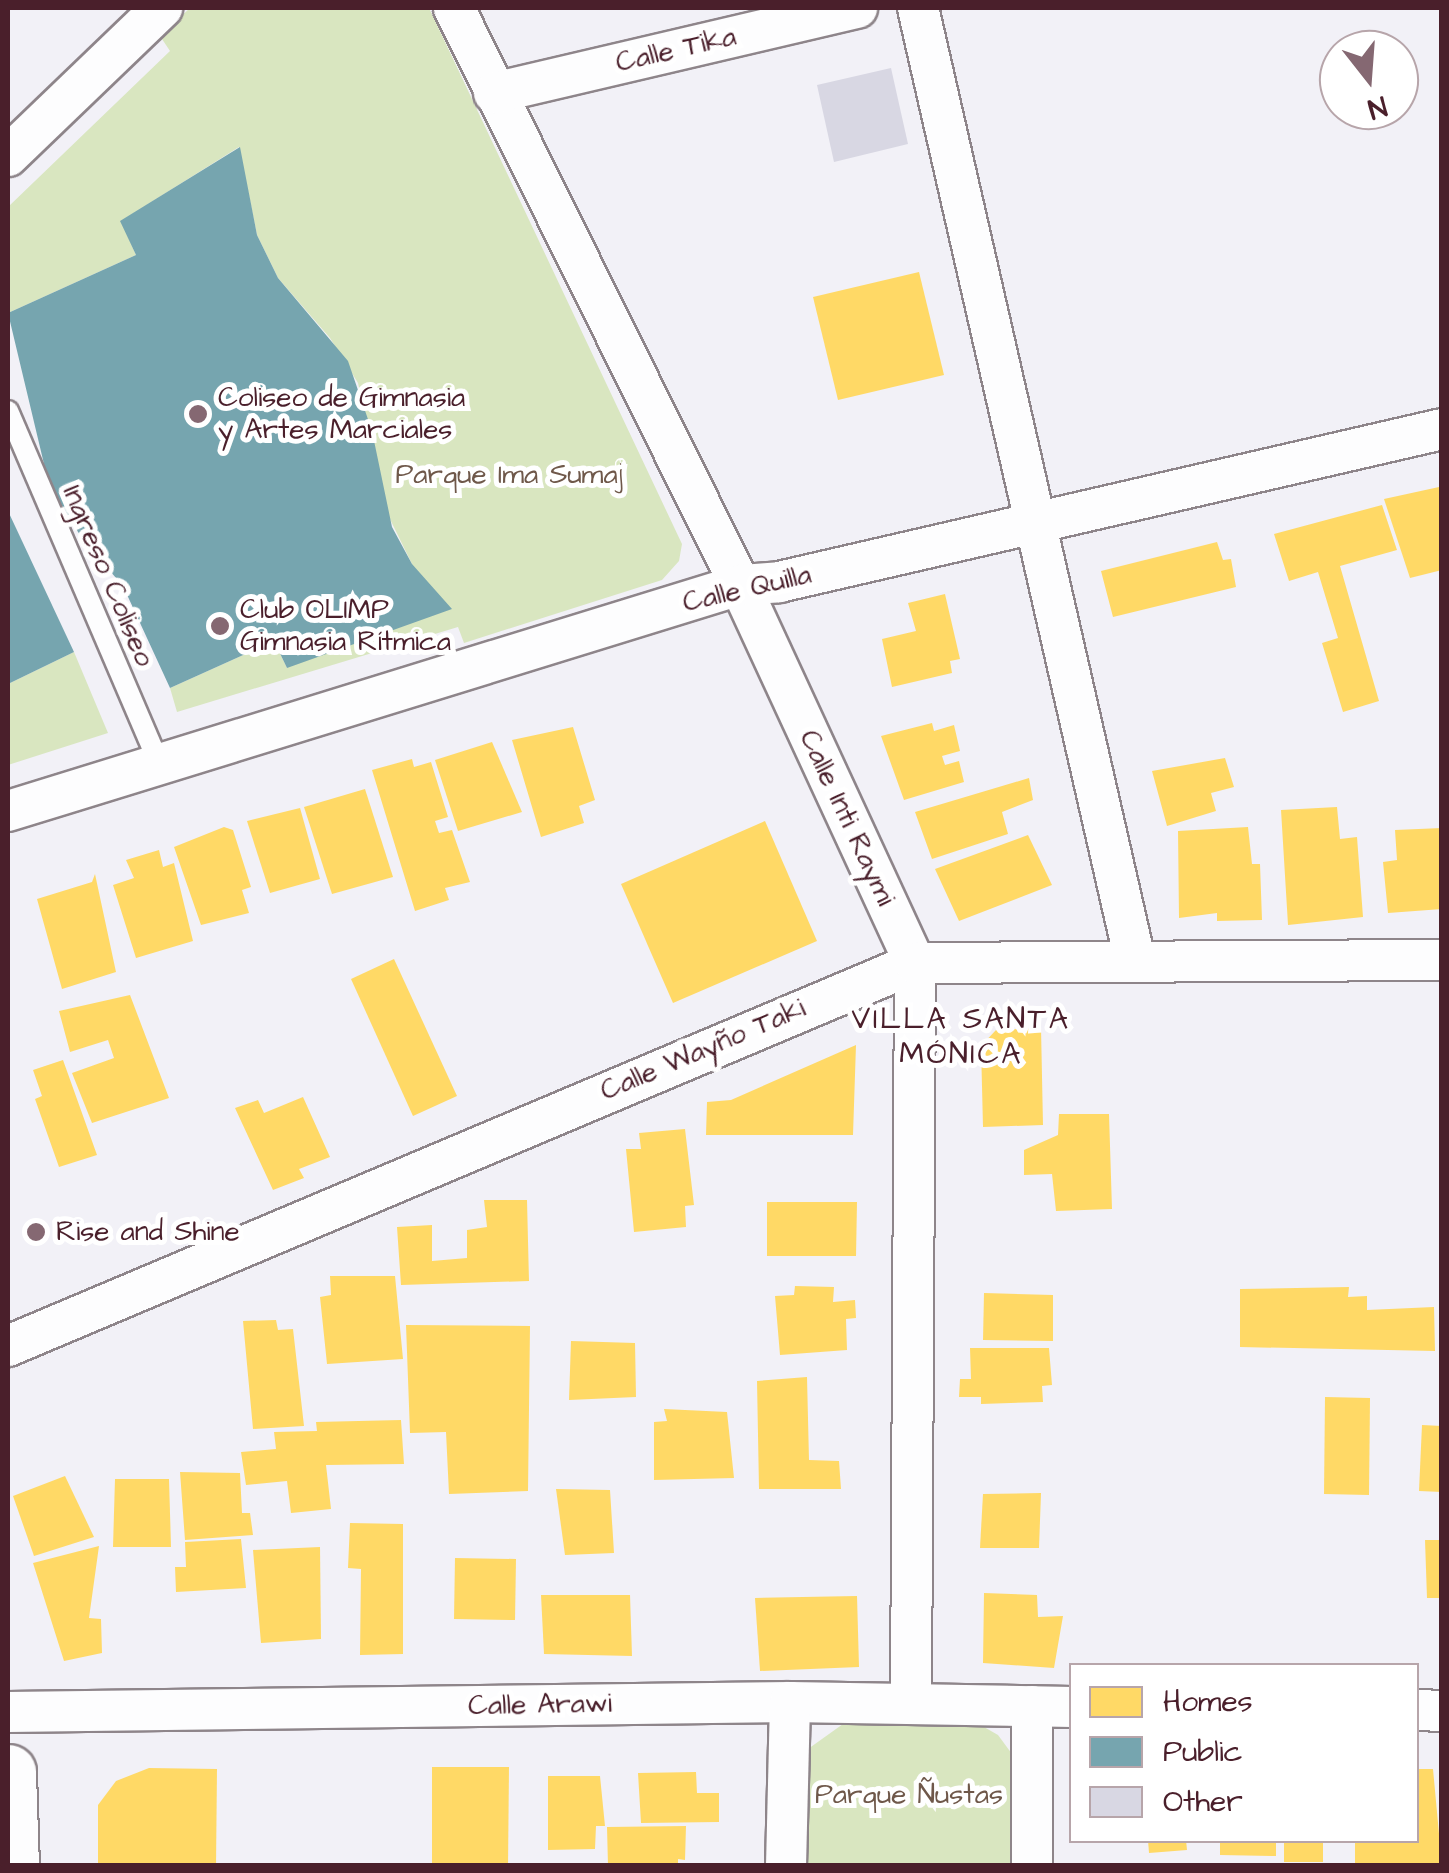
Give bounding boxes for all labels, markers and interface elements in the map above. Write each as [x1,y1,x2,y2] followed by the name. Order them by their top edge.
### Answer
[613,20,739,80] street label: Calle Tika
[1319,30,1419,130] north arrow
[1363,86,1391,128] text: N
[218,381,465,447] place label: Coliseo de Gimnasia y Artes Marciales
[187,403,209,425] marker: Coliseo de Gimnasia y Artes Marciales
[395,458,623,492] park label: Parque Ima Sumaj
[55,480,161,672] street label: Ingreso Coliseo
[680,558,814,620] street label: Calle Quilla
[240,593,451,659] place label: Club OLIMP Gimnasia Rítmica
[209,615,231,637] marker: Club OLIMP Gimnasia Rítmica
[792,725,902,911] street label: Calle Inti Raymi
[596,992,810,1108] street label: Calle Wayño Taki
[852,1001,1070,1072] district label: VILLA SANTA MÓNICA
[56,1215,240,1249] place label: Rise and Shine
[25,1221,47,1243] marker: Rise and Shine
[1069,1663,1419,1843] legend
[1163,1681,1253,1723] text: Homes
[468,1687,612,1723] street label: Calle Arawi
[1163,1731,1242,1773] text: Public
[815,1778,1003,1812] park label: Parque Ñustas
[1163,1781,1243,1823] text: Other

